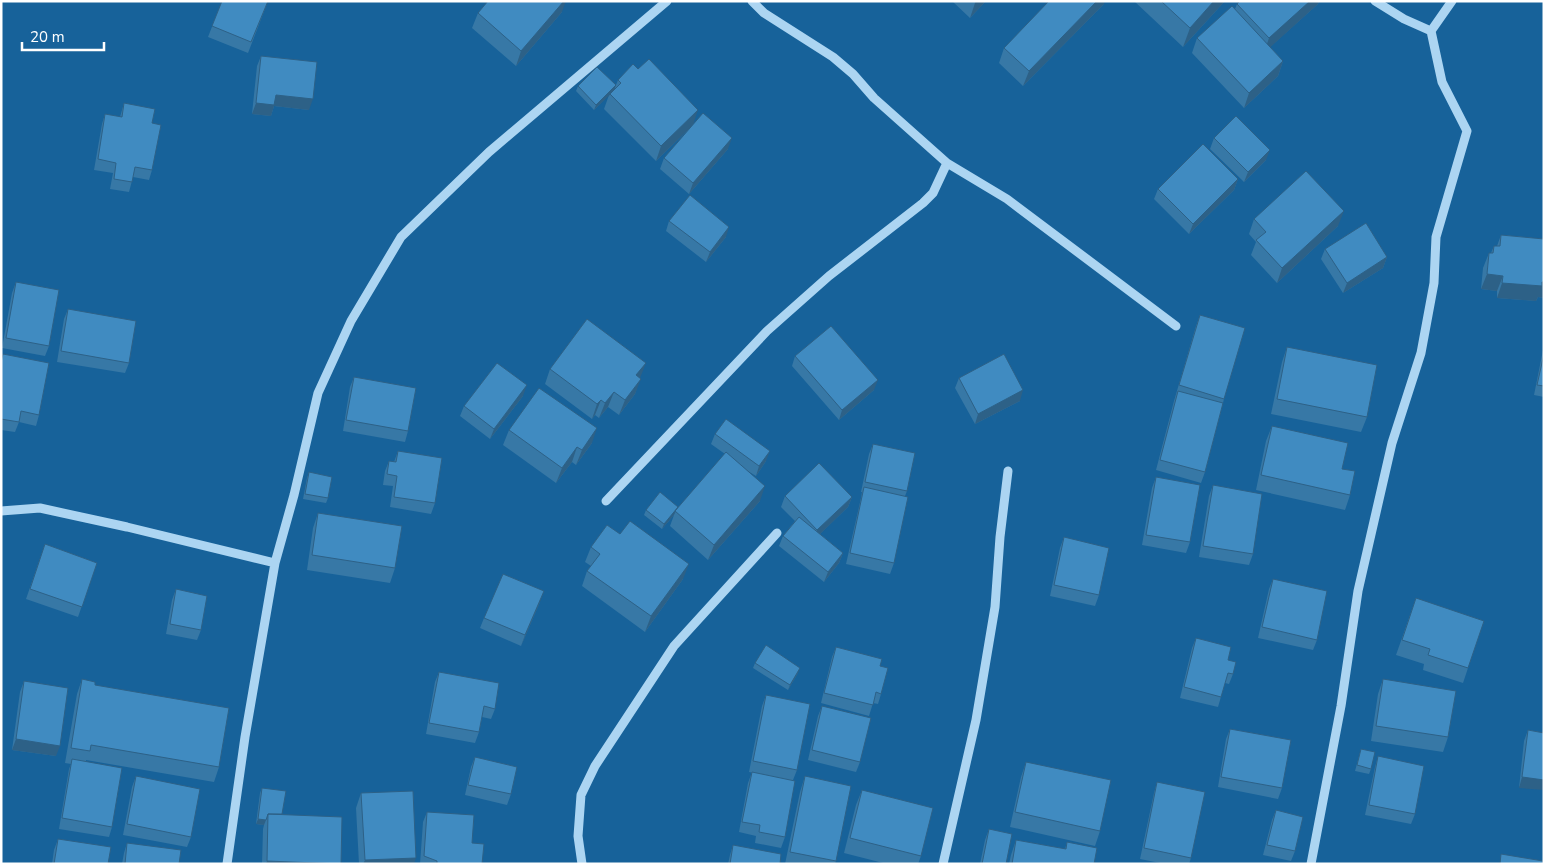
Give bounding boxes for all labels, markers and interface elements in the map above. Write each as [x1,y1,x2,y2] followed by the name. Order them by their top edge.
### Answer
[22,20,105,52] scale bar
[30,27,65,47] text: 20 m

